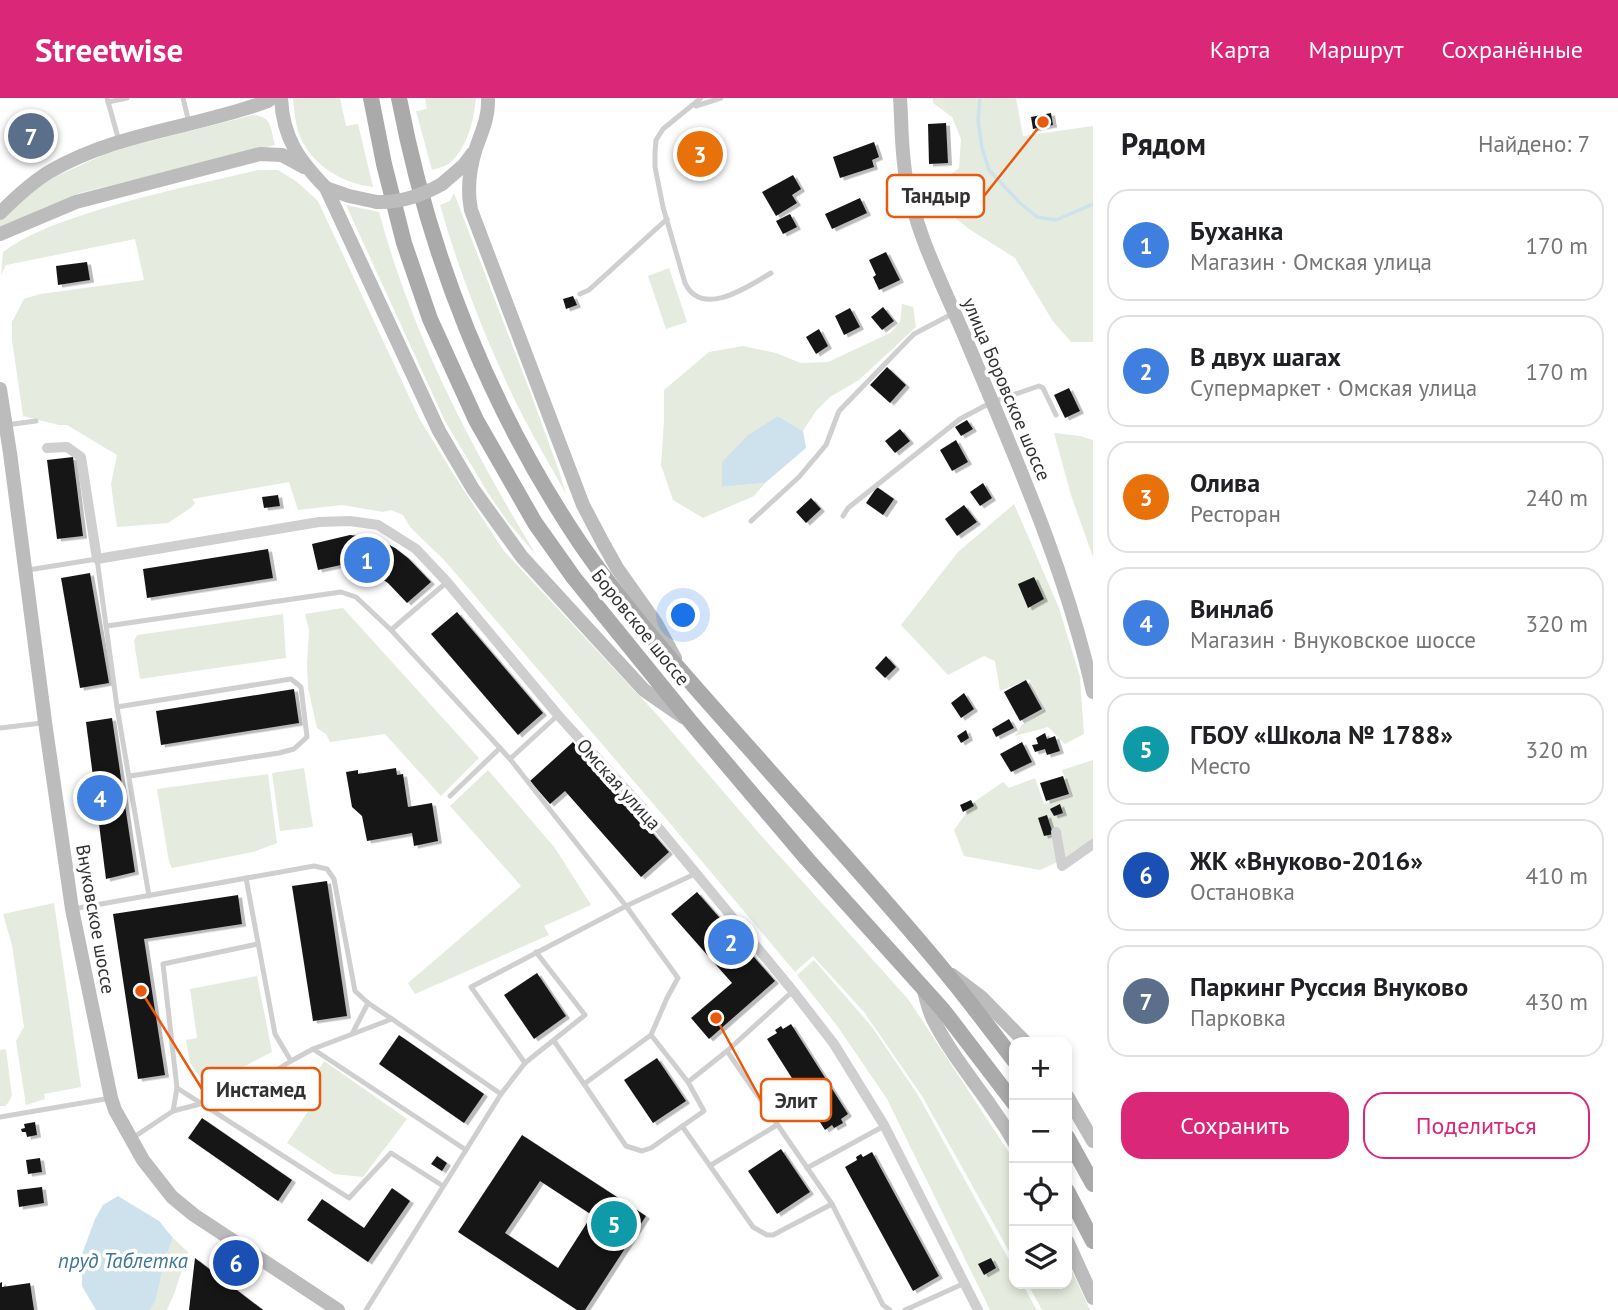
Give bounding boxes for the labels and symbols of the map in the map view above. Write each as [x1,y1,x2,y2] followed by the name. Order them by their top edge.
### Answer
[8,110,54,162] pin: 7
[677,128,723,180] pin: 3
[887,175,984,217] callout: Тандыр
[901,182,971,209] text: Тандыр
[958,294,1056,484] street label: улица Боровское шоссе
[344,534,390,586] pin: 1
[587,564,695,690] street label: Боровское шоссе
[666,598,700,632] your location
[572,733,666,835] street label: Омская улица
[77,772,123,824] pin: 4
[71,842,121,996] street label: Внуковское шоссе
[708,916,754,968] pin: 2
[202,1068,320,1110] callout: Инстамед
[216,1076,306,1103] text: Инстамед
[761,1079,831,1121] callout: Элит
[775,1087,817,1114] text: Элит
[591,1198,637,1250] pin: 5
[213,1237,259,1289] pin: 6
[58,1247,189,1274] water label: пруд Таблетка

